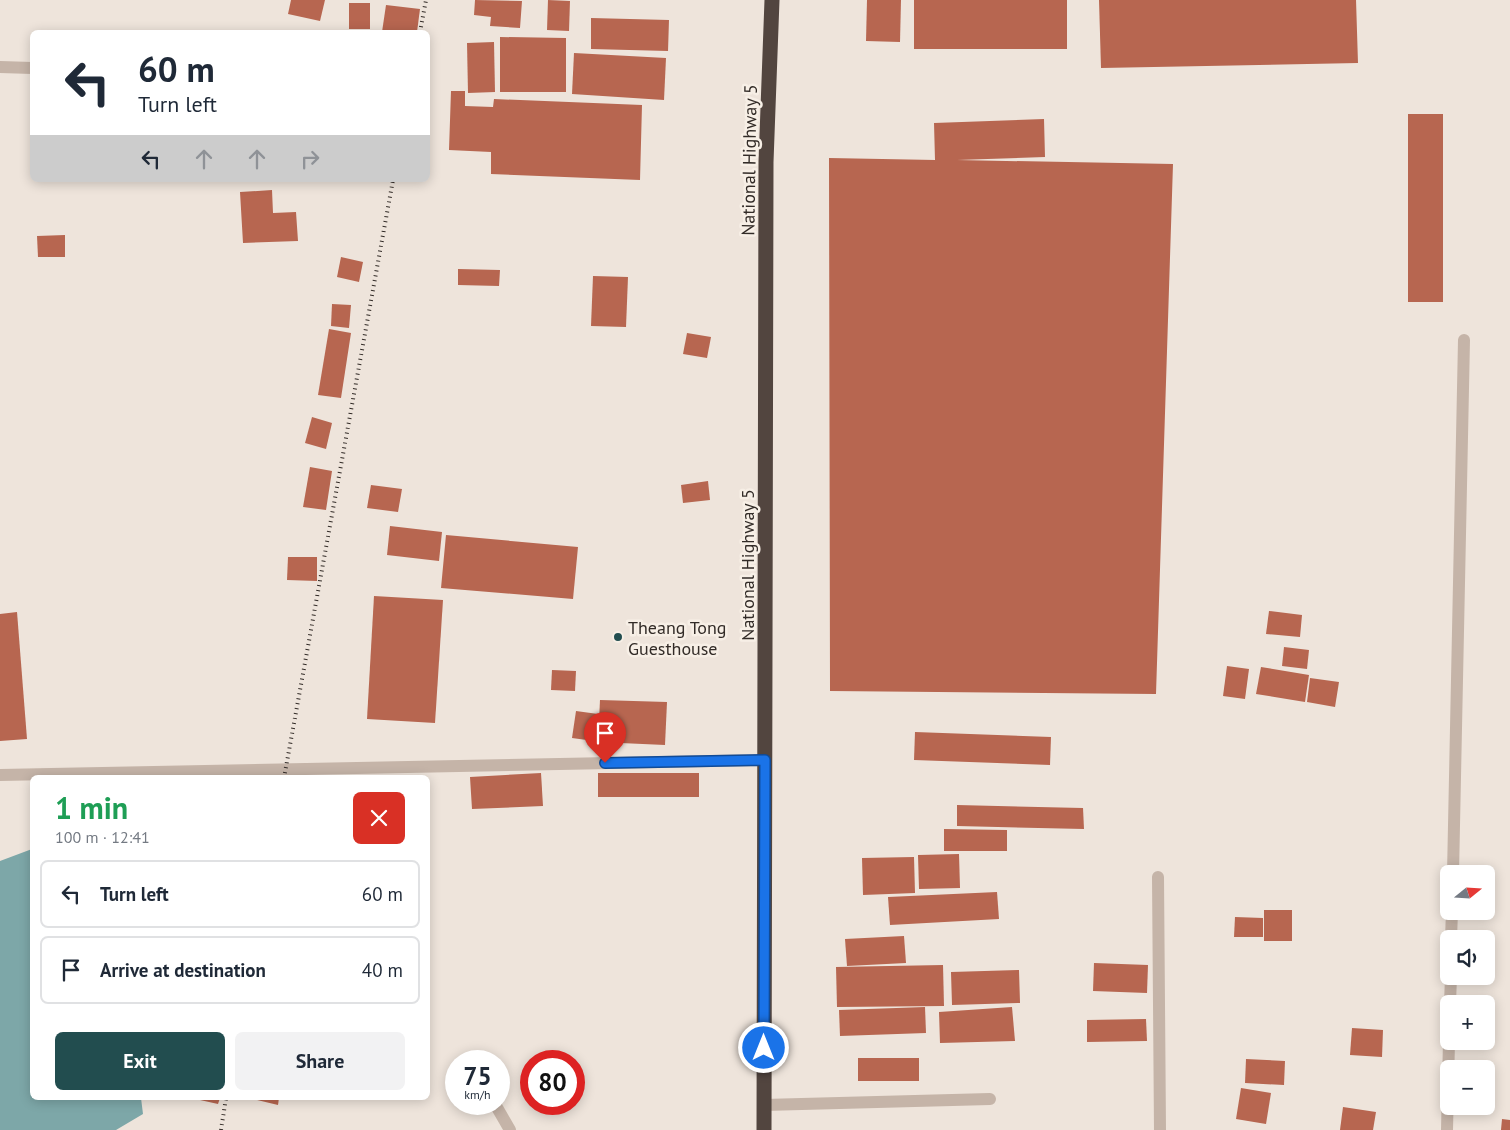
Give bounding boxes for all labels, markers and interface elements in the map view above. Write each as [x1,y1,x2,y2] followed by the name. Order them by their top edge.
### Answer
[138,46,215,92] text: 60 m
[55,50,120,115] icon: left
[736,84,762,236] street label: National Highway 5
[138,90,217,118] text: Turn left
[137,145,165,173] icon: left
[190,145,218,173] icon: ahead
[243,145,271,173] icon: ahead
[296,145,324,173] icon: right
[736,489,759,641] street label: National Highway 5
[628,616,727,660] place label: Theang Tong Guesthouse
[612,631,624,643] marker: Theang Tong Guesthouse
[584,712,626,763] pin
[591,719,619,747] icon: arrive
[55,788,128,827] text: 1 min
[353,792,405,844] button: close
[55,827,150,847] text: 100 m · 12:41
[1440,865,1495,920] north arrow
[1440,865,1495,1115] map controls
[57,880,85,908] icon: left
[100,882,169,906] text: Turn left
[362,882,403,906] text: 60 m
[1440,930,1495,985] button: sound
[57,956,85,984] icon: arrive
[100,958,266,982] text: Arrive at destination
[362,958,403,982] text: 40 m
[1440,995,1495,1050] button: +
[737,1021,789,1073] position arrow
[55,1032,225,1090] button: Exit
[235,1032,405,1090] button: Share
[520,1050,585,1115] speed limit sign: 80
[463,1060,492,1092] text: 75
[1440,1060,1495,1115] button: −
[464,1087,491,1102] text: km/h

